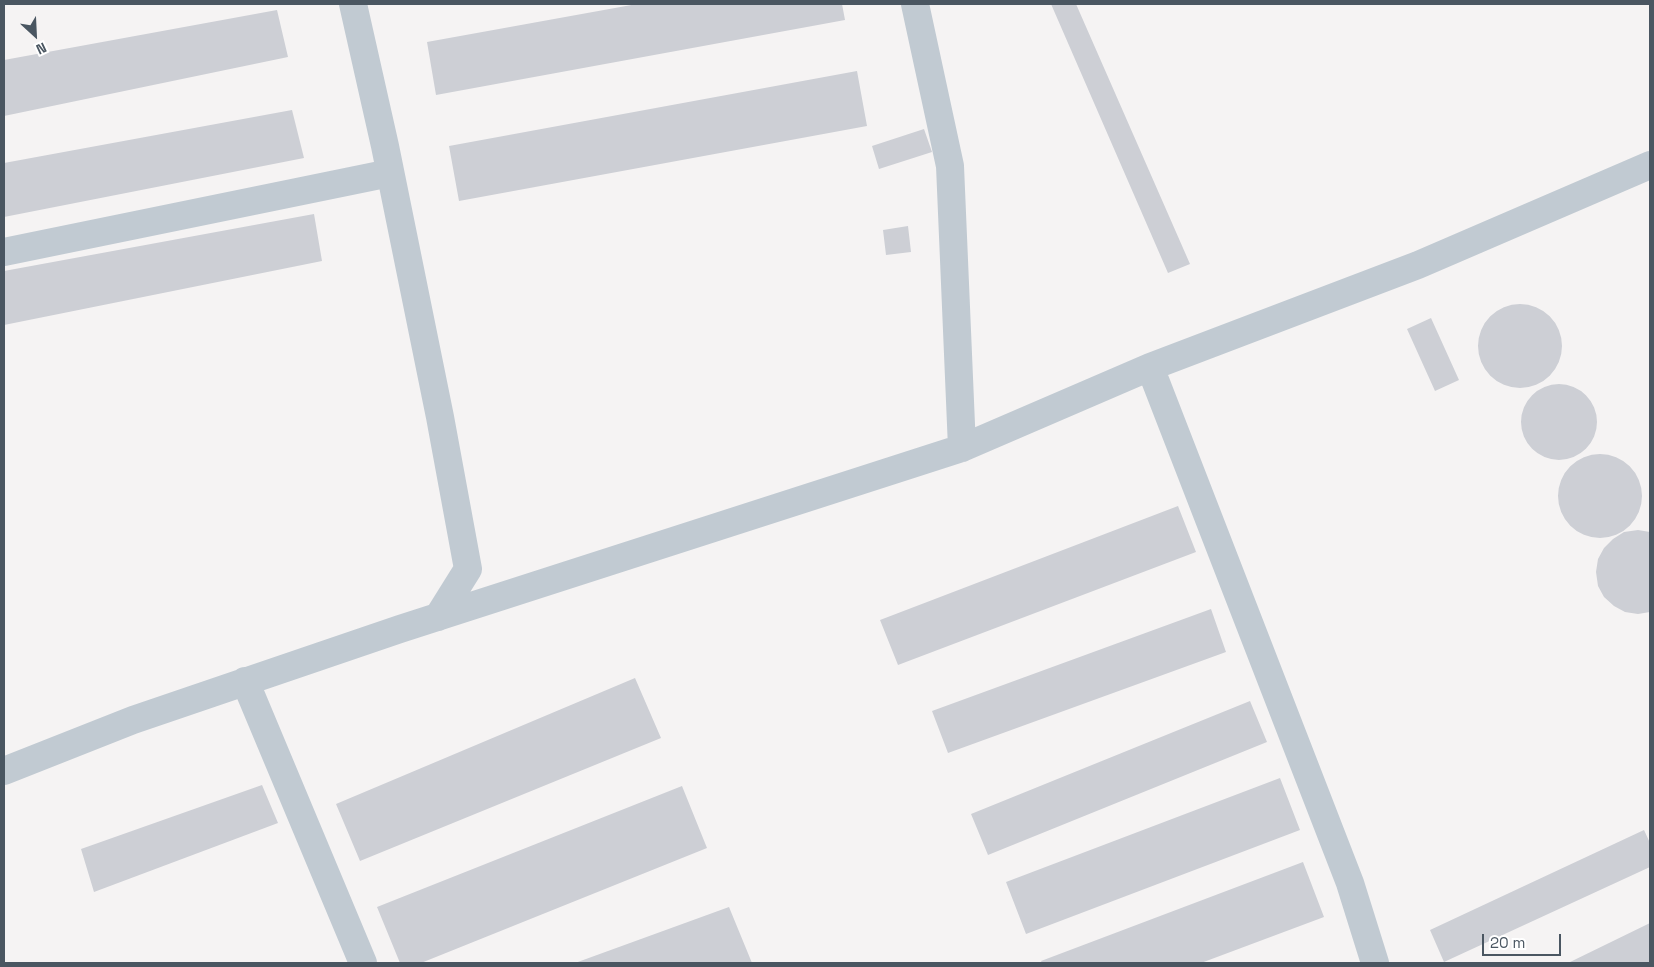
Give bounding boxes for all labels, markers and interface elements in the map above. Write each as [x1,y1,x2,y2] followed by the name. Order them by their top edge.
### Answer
[10,10,60,60] north arrow
[33,38,49,59] text: N
[1484,924,1563,956] scale bar
[1490,933,1525,952] text: 20 m

